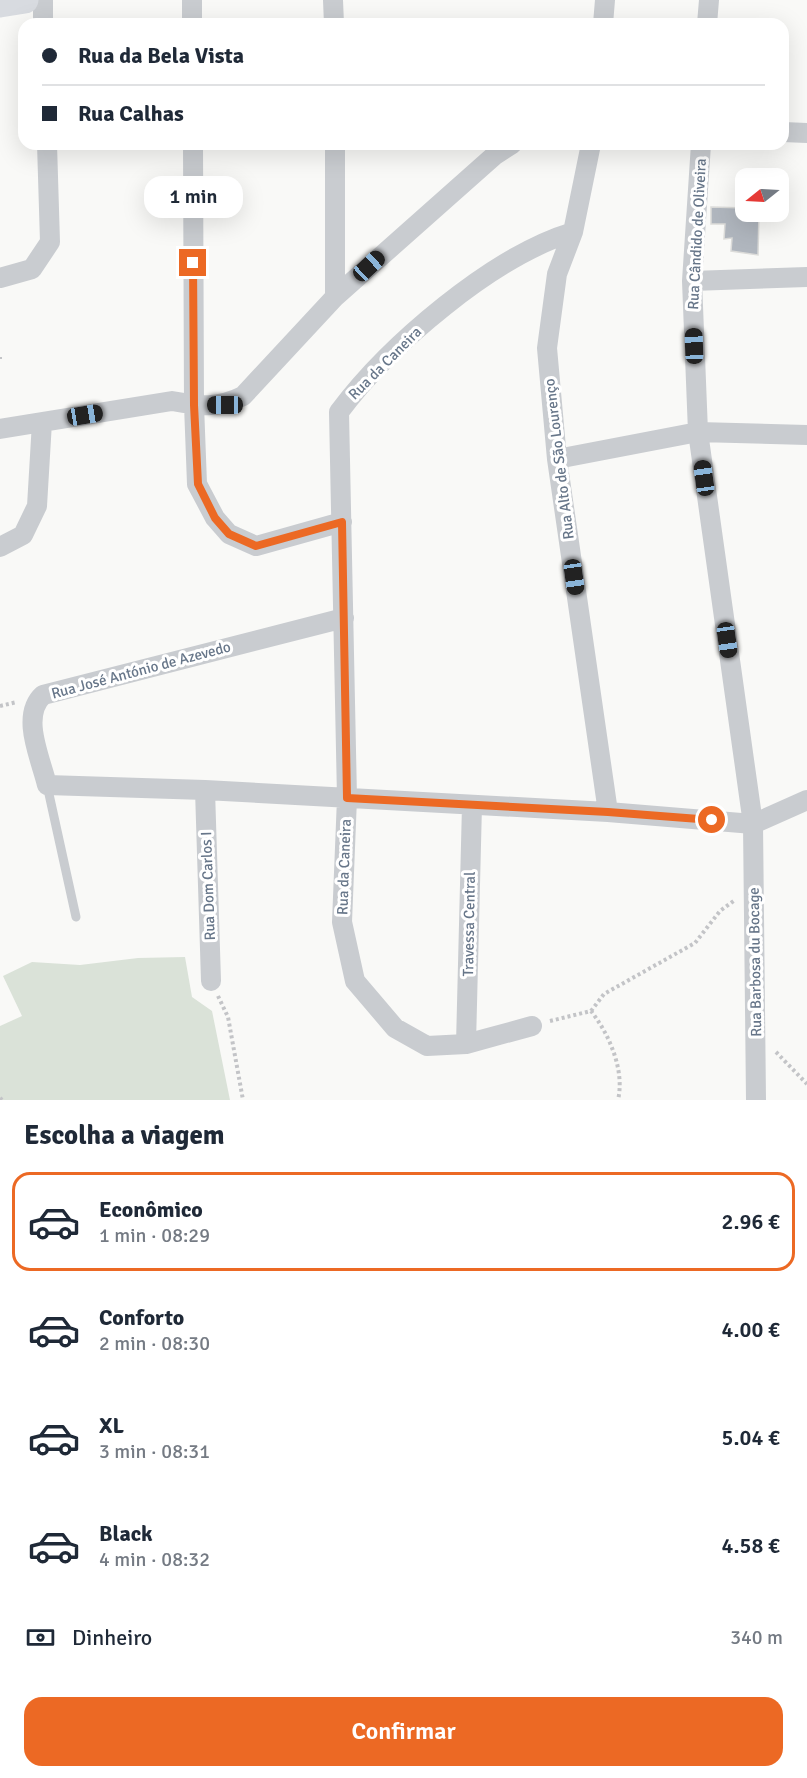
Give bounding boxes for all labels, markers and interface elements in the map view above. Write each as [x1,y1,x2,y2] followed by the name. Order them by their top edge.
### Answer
[78,42,244,69] text: Rua da Bela Vista
[78,100,184,127] text: Rua Calhas
[684,158,710,310] street label: Rua Cândido de Oliveira
[735,168,789,222] north arrow
[735,168,789,222] map controls
[144,176,242,218] callout: 1 min
[170,184,217,209] text: 1 min
[350,247,388,285] car
[179,249,206,276] route end
[345,323,425,403] street label: Rua da Caneira
[684,328,704,364] car
[540,377,578,541] street label: Rua Alto de São Lourenço
[207,396,243,414] car
[66,403,104,427] car
[693,459,715,497] car
[563,558,585,596] car
[716,621,738,659] car
[49,637,233,703] street label: Rua José António de Azevedo
[698,806,725,833] route start
[333,819,355,915] street label: Rua da Caneira
[197,831,219,941] street label: Rua Dom Carlos I
[459,871,479,977] street label: Travessa Central
[745,887,765,1037] street label: Rua Barbosa du Bocage
[24,1119,225,1152] text: Escolha a viagem
[27,1195,81,1249] icon: car
[99,1196,203,1223] text: Econômico
[722,1208,780,1235] text: 2.96 €
[99,1223,210,1248] text: 1 min · 08:29
[27,1303,81,1357] icon: car
[99,1304,184,1331] text: Conforto
[722,1316,780,1343] text: 4.00 €
[99,1331,210,1356] text: 2 min · 08:30
[27,1411,81,1465] icon: car
[99,1412,124,1439] text: XL
[722,1424,780,1451] text: 5.04 €
[99,1439,210,1464] text: 3 min · 08:31
[27,1519,81,1573] icon: car
[99,1520,153,1547] text: Black
[722,1532,780,1559] text: 4.58 €
[99,1547,210,1572] text: 4 min · 08:32
[24,1621,57,1654] icon: cash
[72,1624,152,1651] text: Dinheiro
[730,1625,783,1650] text: 340 m
[24,1697,783,1766] button: Confirmar

